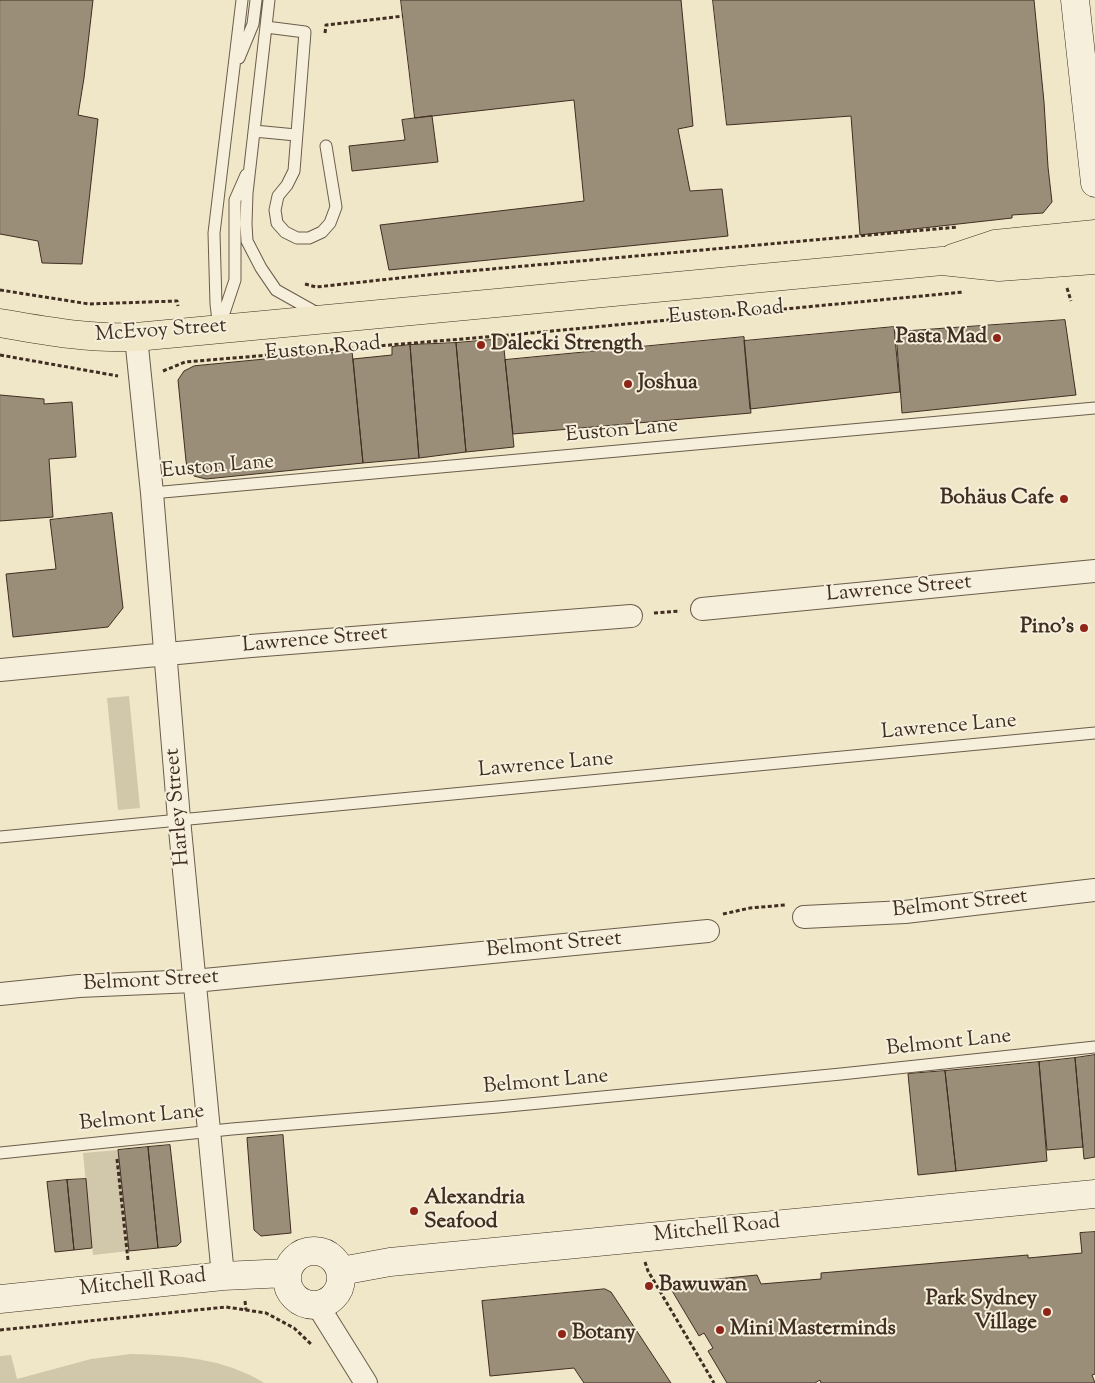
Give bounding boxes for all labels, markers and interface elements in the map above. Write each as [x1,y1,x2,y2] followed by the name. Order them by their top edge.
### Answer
[667,296,785,332] street label: Euston Road
[94,315,228,349] street label: McEvoy Street
[896,325,987,351] place label: Pasta Mad
[264,332,382,368] street label: Euston Road
[491,332,643,358] place label: Dalecki Strength
[991,332,1003,344] marker: Pasta Mad
[475,339,487,351] marker: Dalecki Strength
[638,371,698,397] place label: Joshua
[622,378,634,390] marker: Joshua
[565,415,679,449] street label: Euston Lane
[161,451,275,485] street label: Euston Lane
[940,486,1054,512] place label: Bohäus Cafe
[1058,493,1070,505] marker: Bohäus Cafe
[825,571,973,609] street label: Lawrence Street
[1020,615,1074,641] place label: Pino's
[241,622,389,660] street label: Lawrence Street
[1078,622,1090,634] marker: Pino's
[880,710,1018,746] street label: Lawrence Lane
[161,747,197,867] street label: Harley Street
[477,748,615,784] street label: Lawrence Lane
[891,885,1029,925] street label: Belmont Street
[485,928,623,964] street label: Belmont Street
[83,966,219,998] street label: Belmont Street
[885,1025,1013,1063] street label: Belmont Lane
[482,1065,610,1101] street label: Belmont Lane
[78,1100,206,1138] street label: Belmont Lane
[424,1186,525,1236] place label: Alexandria Seafood
[408,1205,420,1217] marker: Alexandria Seafood
[653,1211,781,1249] street label: Mitchell Road
[79,1265,207,1303] street label: Mitchell Road
[659,1273,747,1299] place label: Bawuwan
[643,1280,655,1292] marker: Bawuwan
[926,1287,1037,1337] place label: Park Sydney Village
[1041,1306,1053,1318] marker: Park Sydney Village
[730,1317,896,1343] place label: Mini Masterminds
[572,1321,636,1347] place label: Botany
[714,1324,726,1336] marker: Mini Masterminds
[556,1328,568,1340] marker: Botany

